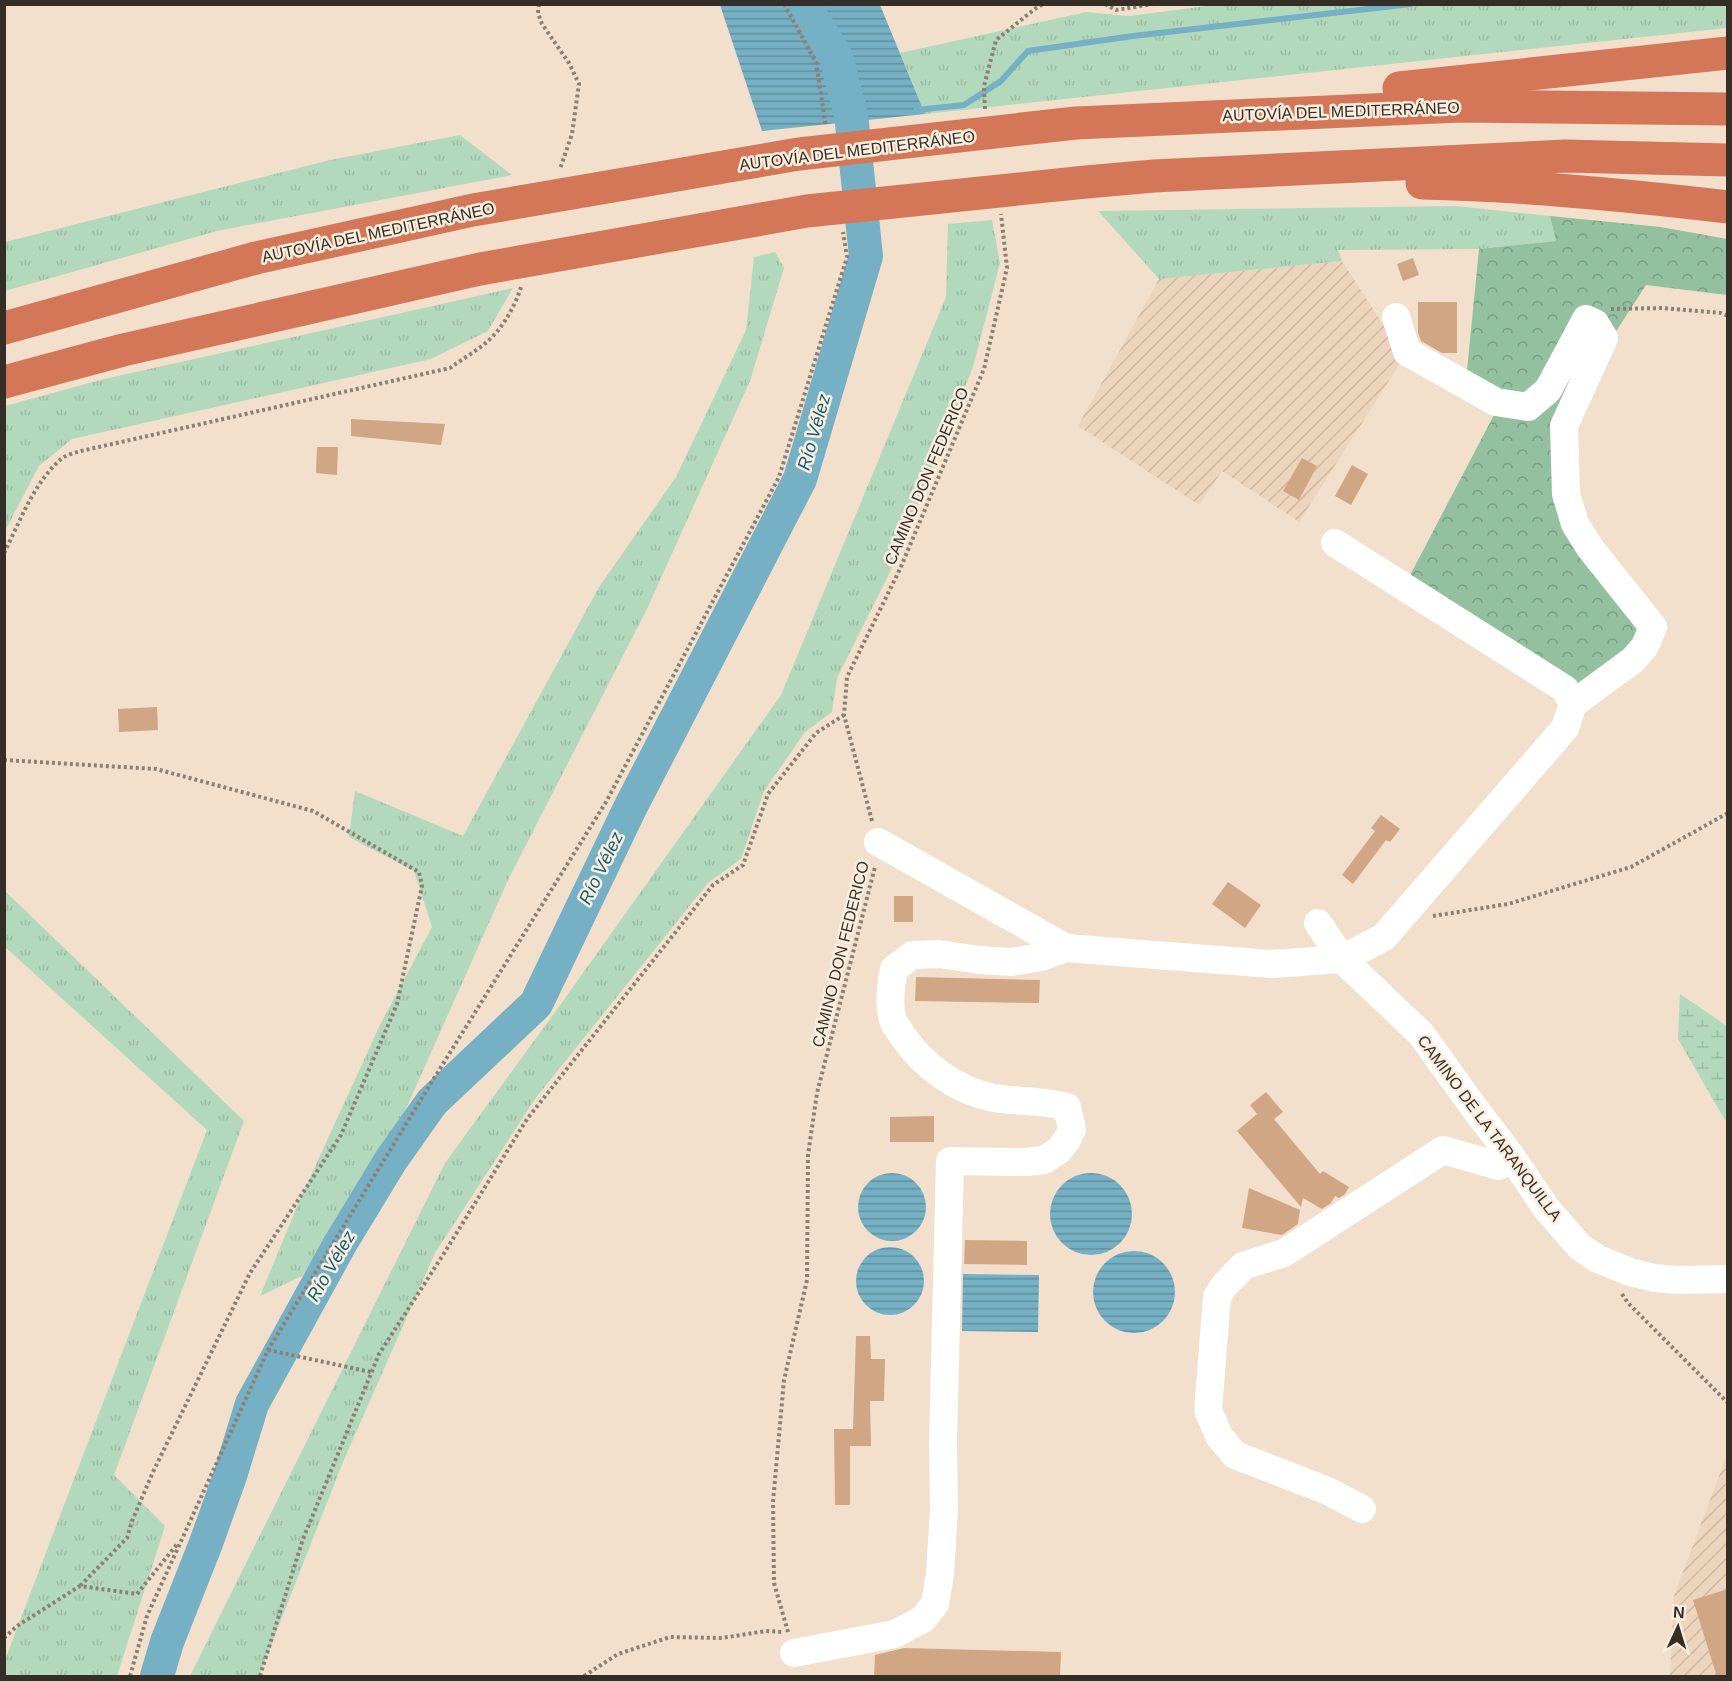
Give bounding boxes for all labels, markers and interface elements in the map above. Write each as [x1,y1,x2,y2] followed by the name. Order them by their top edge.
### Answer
[1222,98,1460,124] street label: AUTOVÍA DEL MEDITERRÁNEO
[738,127,976,173] street label: AUTOVÍA DEL MEDITERRÁNEO
[260,199,496,265] street label: AUTOVÍA DEL MEDITERRÁNEO
[881,385,972,567] street label: CAMINO DON FEDERICO
[794,392,834,472] water label: Río Vélez
[575,829,627,907] water label: Río Vélez
[809,859,872,1049] street label: CAMINO DON FEDERICO
[1414,1032,1565,1225] street label: CAMINO DE LA TARANQUILLA
[303,1227,359,1305] water label: Río Vélez
[1648,1597,1708,1657] north arrow
[1673,1604,1685,1621] text: N

